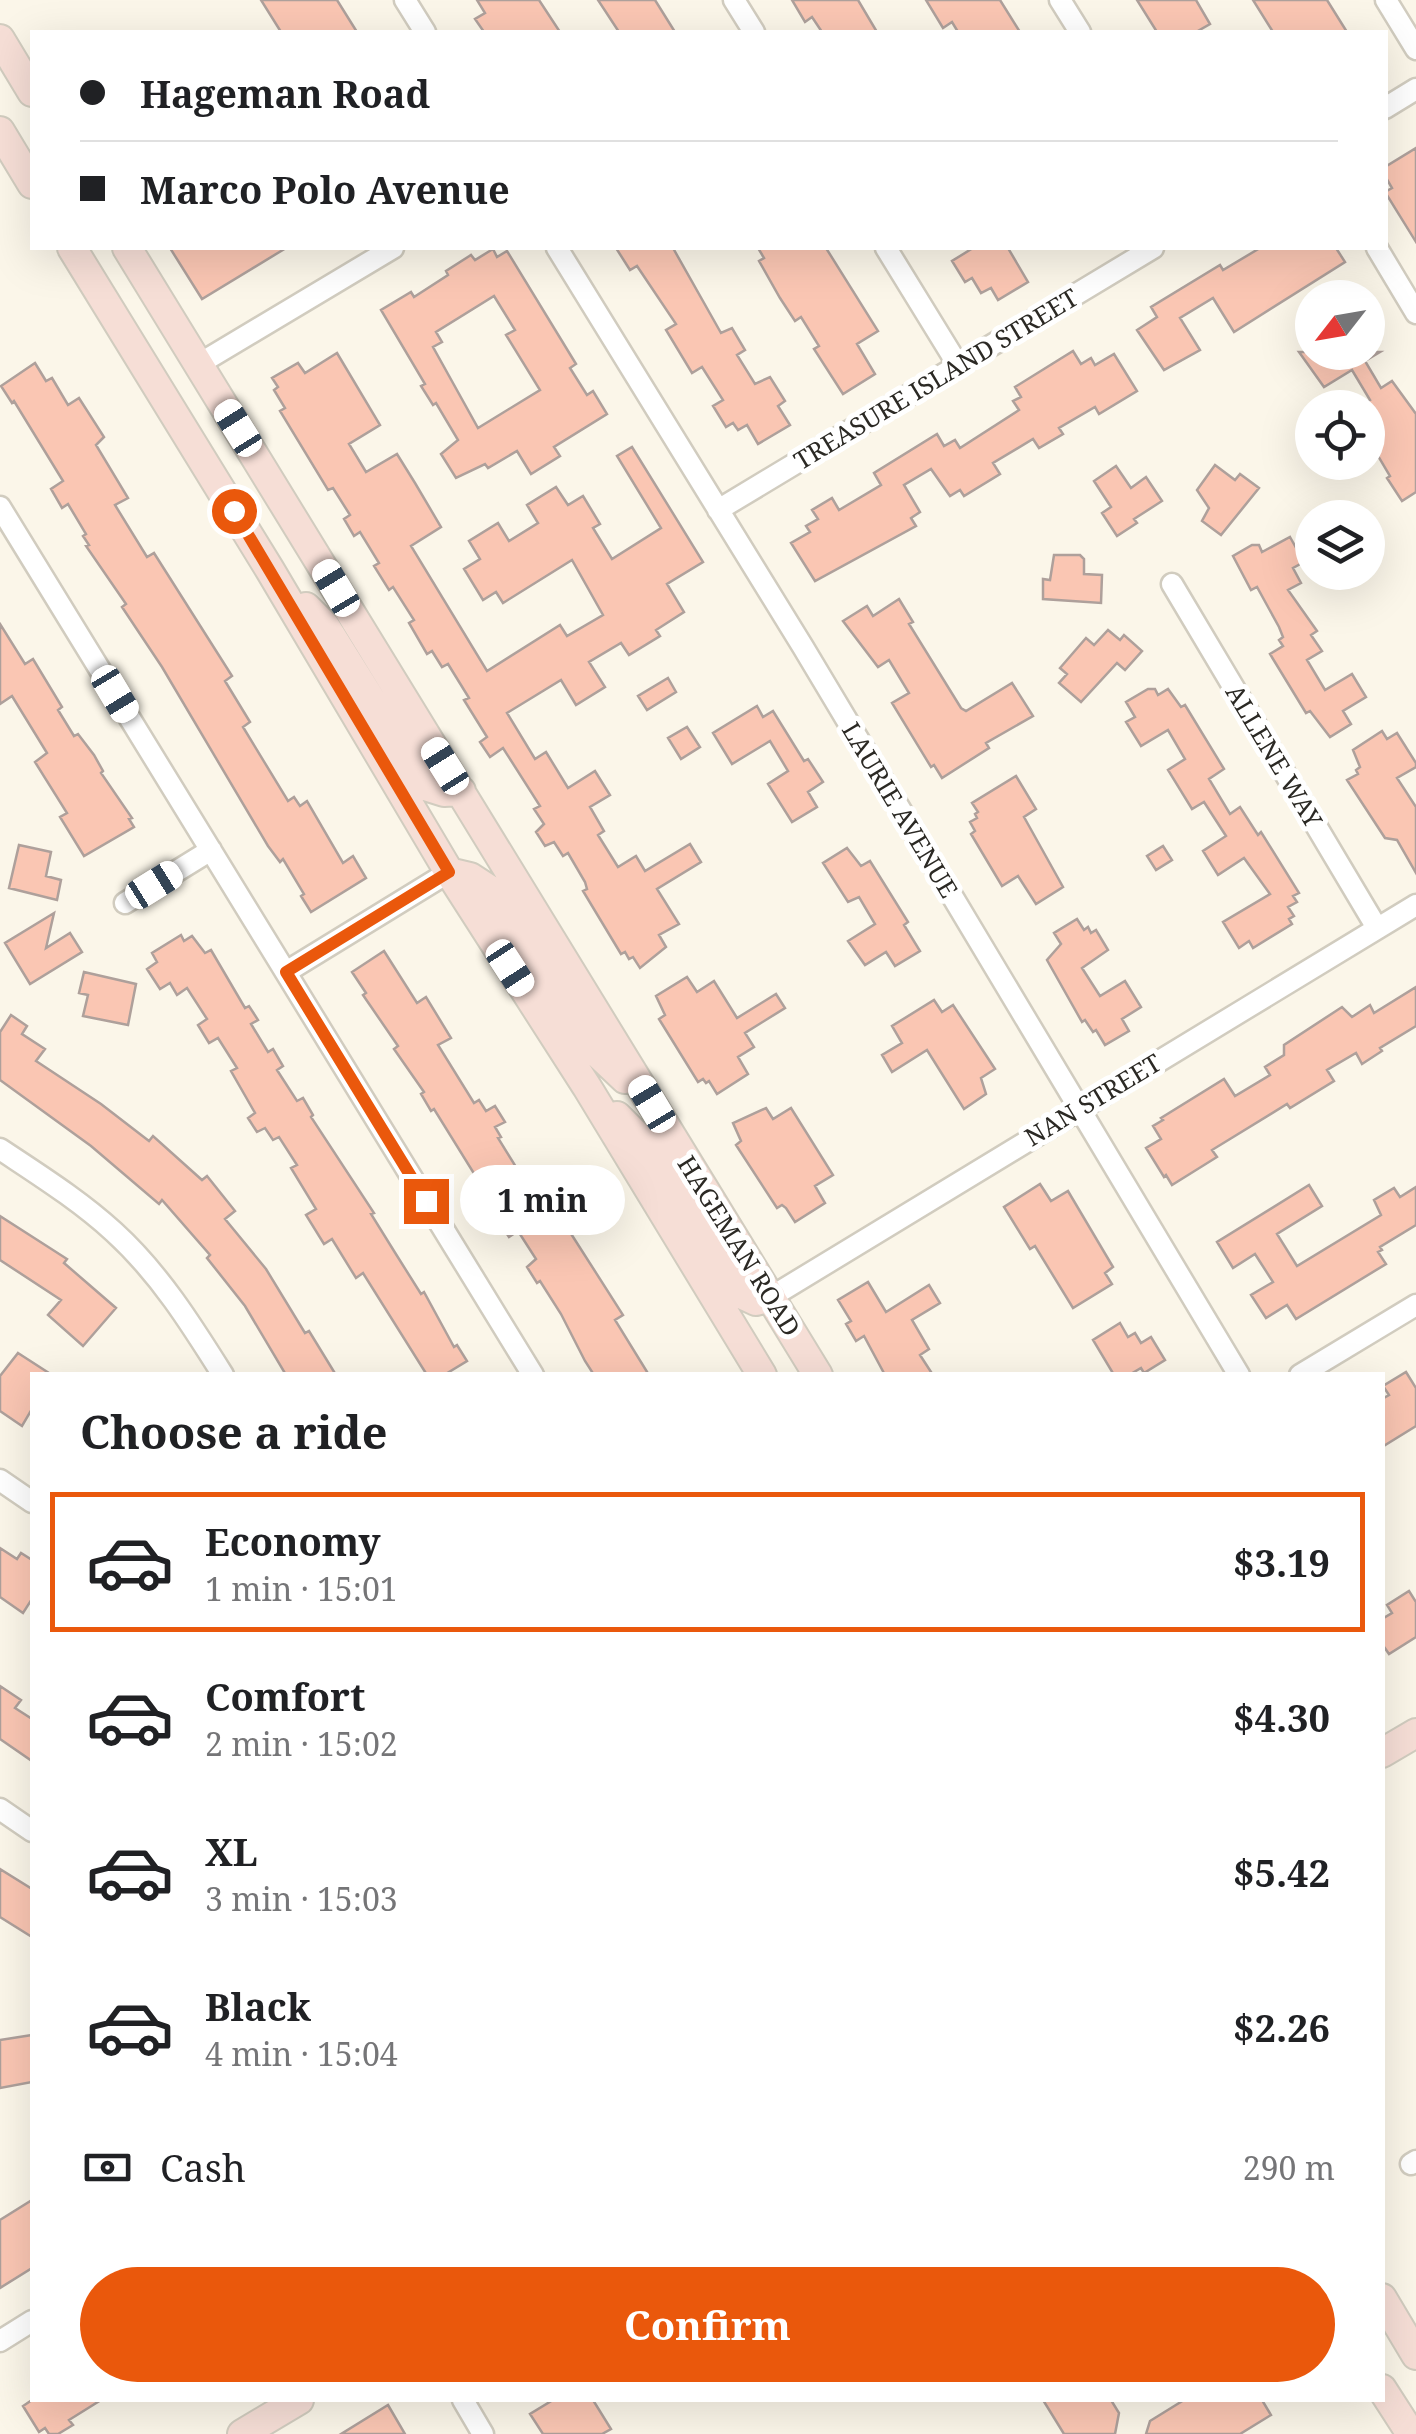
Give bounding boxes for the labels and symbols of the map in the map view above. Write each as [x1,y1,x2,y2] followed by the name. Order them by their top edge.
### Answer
[787,280,1084,477] street label: TREASURE ISLAND STREET
[1295,280,1385,370] north arrow
[209,395,267,461] car
[212,489,257,534] route start
[308,555,364,621] car
[87,661,143,727] car
[1219,678,1331,834] street label: ALLENE WAY
[835,715,967,904] street label: LAURIE AVENUE
[416,733,474,799] car
[121,856,187,914] car
[481,935,539,1001] car
[1018,1045,1167,1153] street label: NAN STREET
[624,1071,680,1137] car
[671,1149,809,1342] street label: HAGEMAN ROAD
[461,1166,626,1236] callout: 1 min
[404,1179,449,1224] route end

